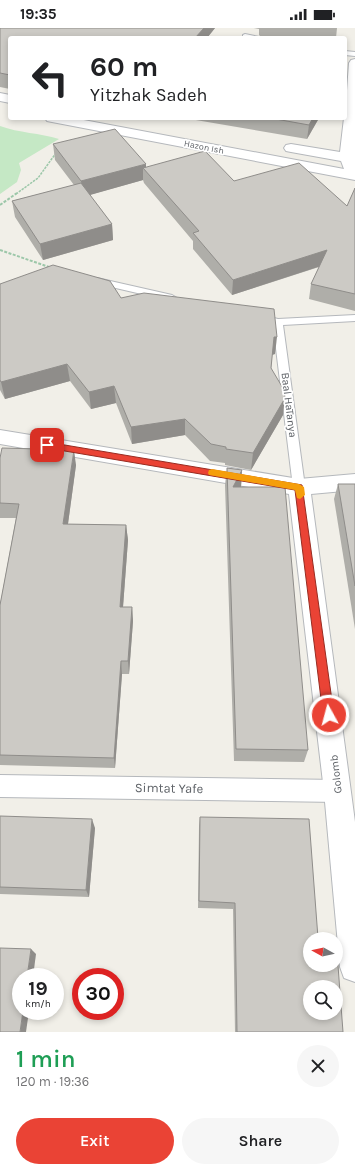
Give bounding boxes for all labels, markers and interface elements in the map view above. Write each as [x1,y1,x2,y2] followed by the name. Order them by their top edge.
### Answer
[20,5,57,23] text: 19:35
[90,50,158,83] text: 60 m
[24,52,76,104] icon: left
[90,84,207,106] text: Yitzhak Sadeh
[183,138,225,156] street label: Hazon Ish
[279,372,299,438] street label: Baal HaTanya
[30,428,64,462] pin
[36,434,58,456] icon: arrive
[308,694,350,736] position arrow
[327,754,345,794] street label: Golomb
[135,780,204,796] street label: Simtat Yafe
[303,932,343,972] north arrow
[303,932,343,1020] map controls
[72,968,124,1020] speed limit sign: 30
[28,977,48,1000] text: 19
[303,980,343,1020] button: search
[25,998,51,1010] text: km/h
[16,1045,76,1073] text: 1 min
[297,1045,339,1087] button: close
[16,1074,89,1089] text: 120 m · 19:36
[16,1118,174,1164] button: Exit
[182,1118,339,1164] button: Share

